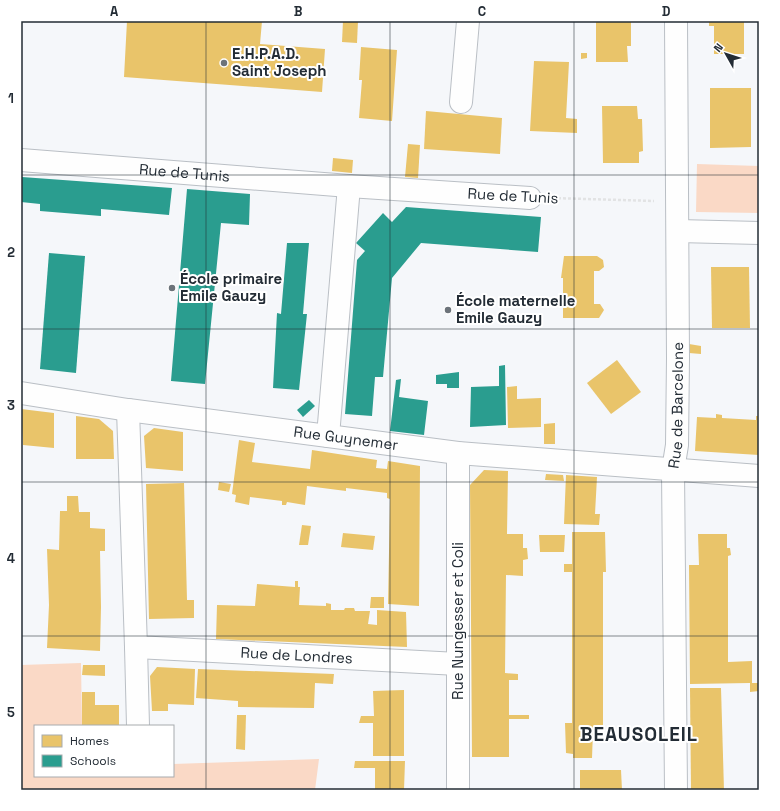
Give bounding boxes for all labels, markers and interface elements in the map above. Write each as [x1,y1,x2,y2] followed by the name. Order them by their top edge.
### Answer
[110,3,119,20] text: A
[294,3,303,20] text: B
[478,3,486,20] text: C
[662,3,671,20] text: D
[706,34,746,74] north arrow
[710,40,726,55] text: N
[232,44,327,80] place label: E.H.P.A.D. Saint Joseph
[219,58,229,68] marker: E.H.P.A.D. Saint Joseph
[8,90,14,107] text: 1
[138,159,231,186] street label: Rue de Tunis
[467,184,559,207] street label: Rue de Tunis
[7,244,15,261] text: 2
[180,269,282,305] place label: École primaire Emile Gauzy
[167,283,177,293] marker: École primaire Emile Gauzy
[456,291,576,327] place label: École maternelle Emile Gauzy
[443,305,453,315] marker: École maternelle Emile Gauzy
[663,342,687,470] street label: Rue de Barcelone
[7,397,15,414] text: 3
[292,422,400,454] street label: Rue Guynemer
[448,542,467,700] street label: Rue Nungesser et Coli
[7,550,15,567] text: 4
[240,643,353,667] street label: Rue de Londres
[7,704,15,721] text: 5
[580,722,698,747] district label: BEAUSOLEIL
[34,725,174,777] legend
[70,733,109,749] text: Homes
[70,753,116,769] text: Schools

